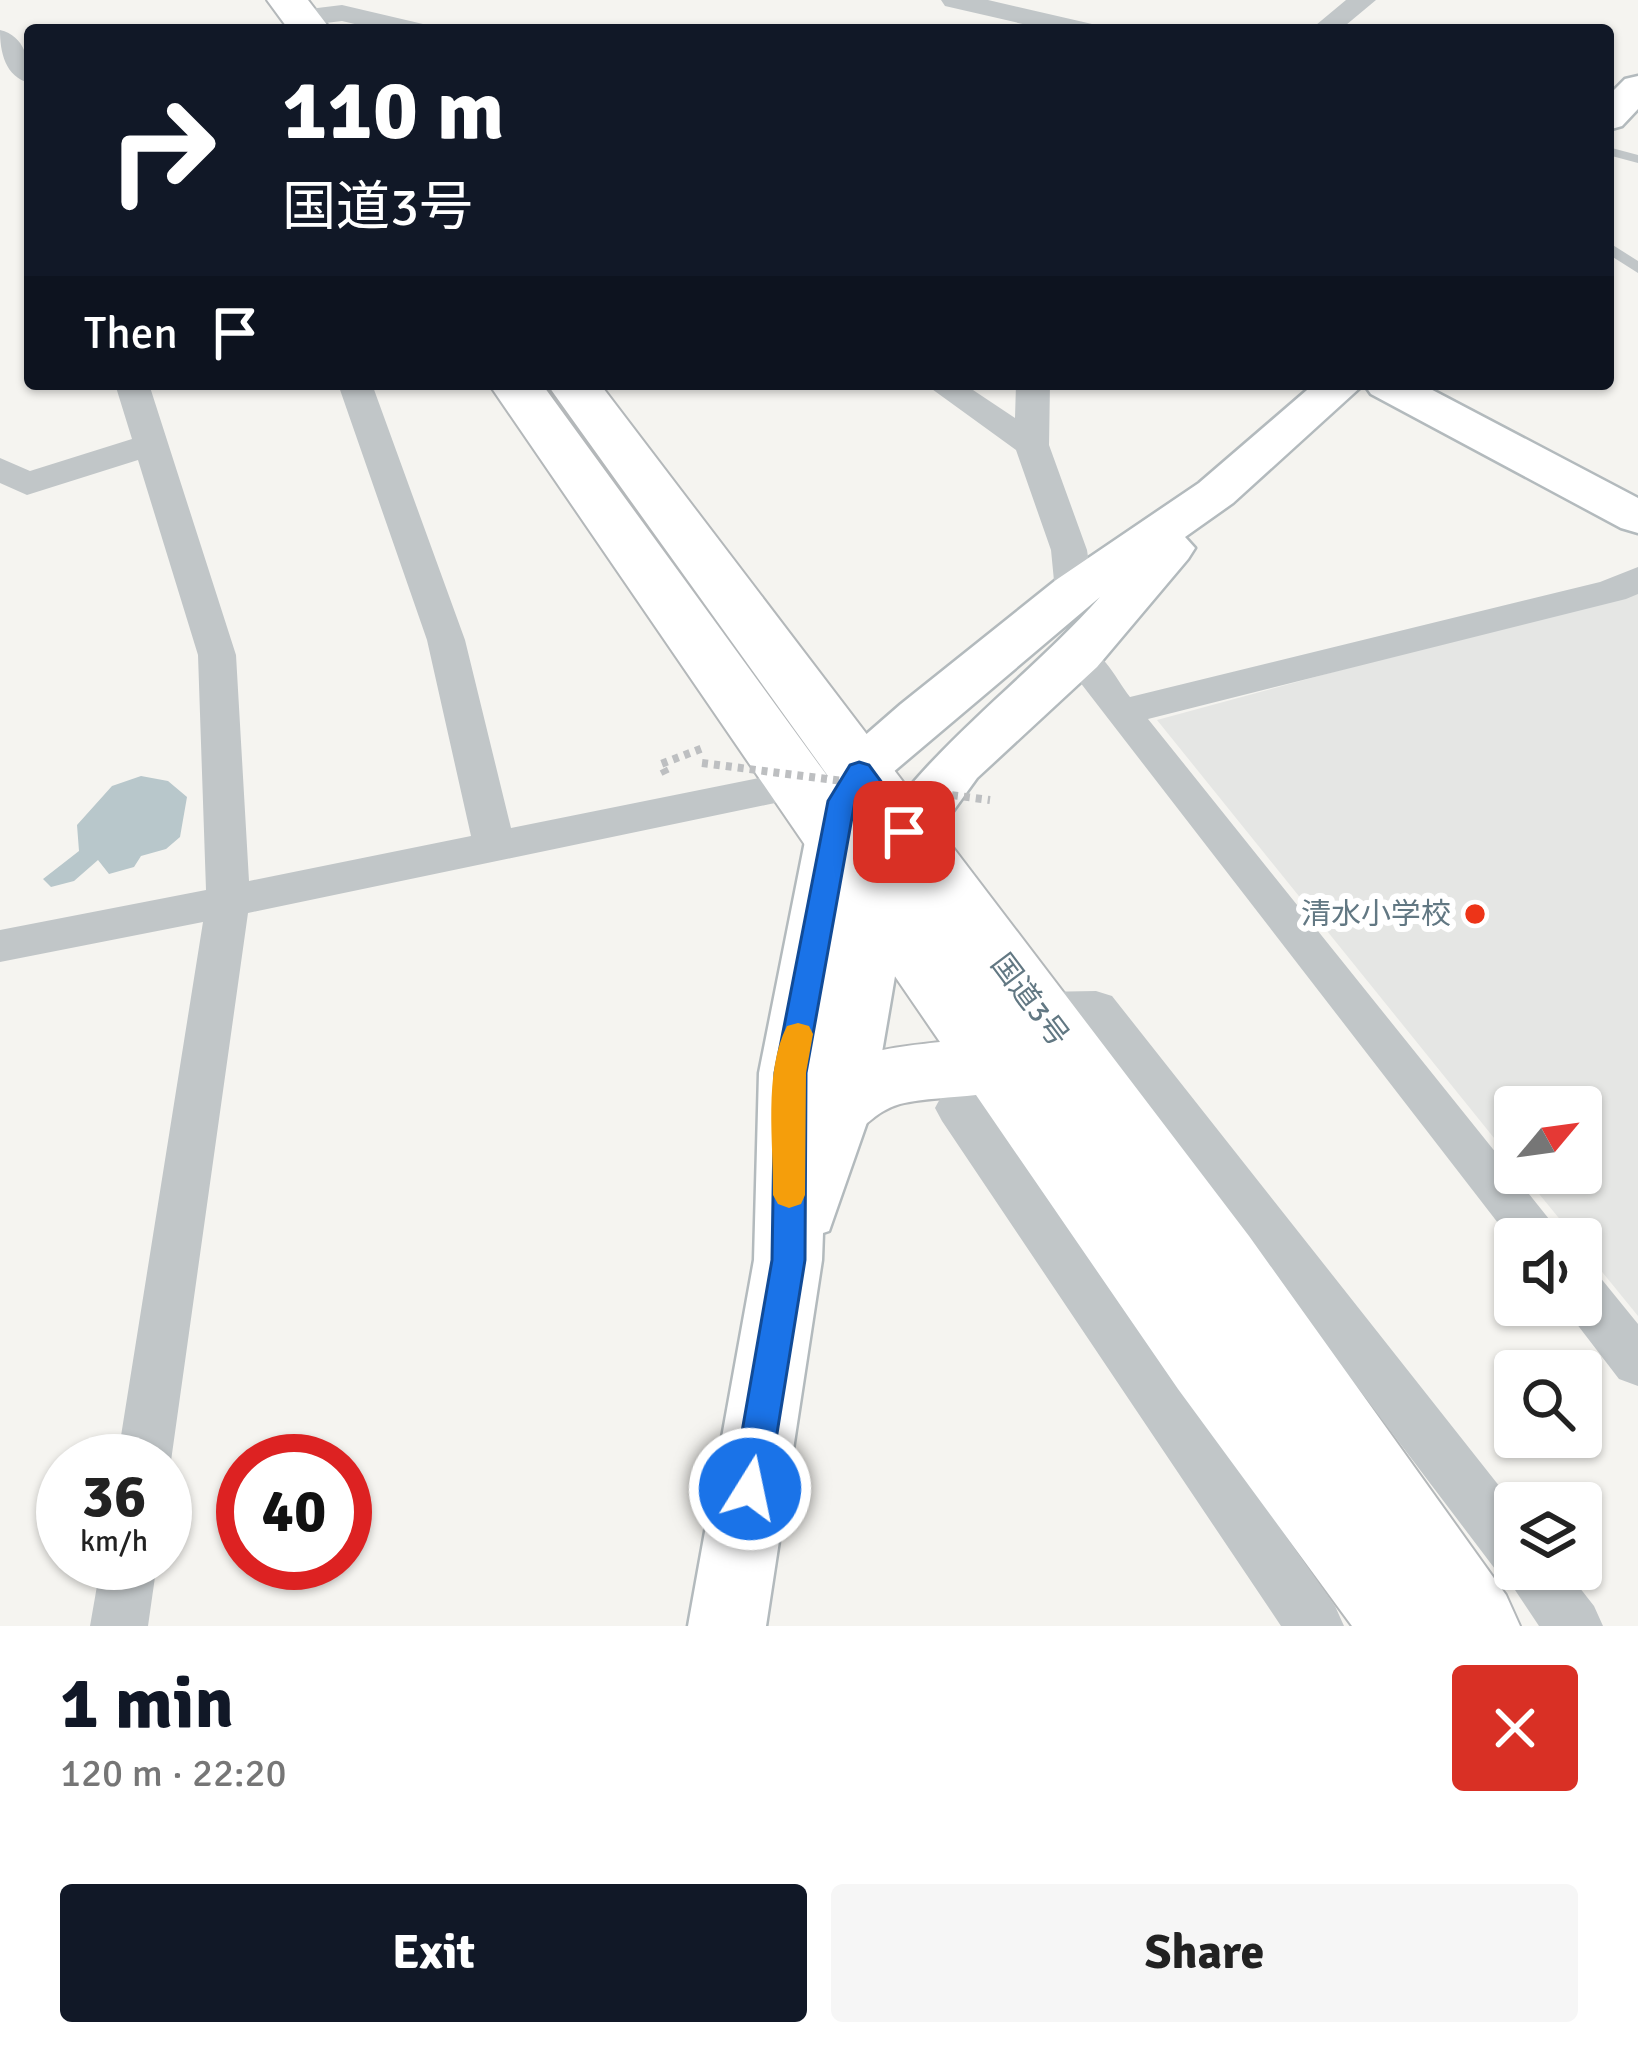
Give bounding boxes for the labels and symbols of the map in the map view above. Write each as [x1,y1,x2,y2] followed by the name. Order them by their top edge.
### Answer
[853,781,955,883] pin
[1301,896,1451,933] place label: 清水小学校
[1462,901,1488,927] marker: 清水小学校
[983,947,1076,1054] street label: 国道3号
[1494,1086,1602,1194] north arrow
[687,1426,813,1552] position arrow
[216,1434,372,1590] speed limit sign: 40

